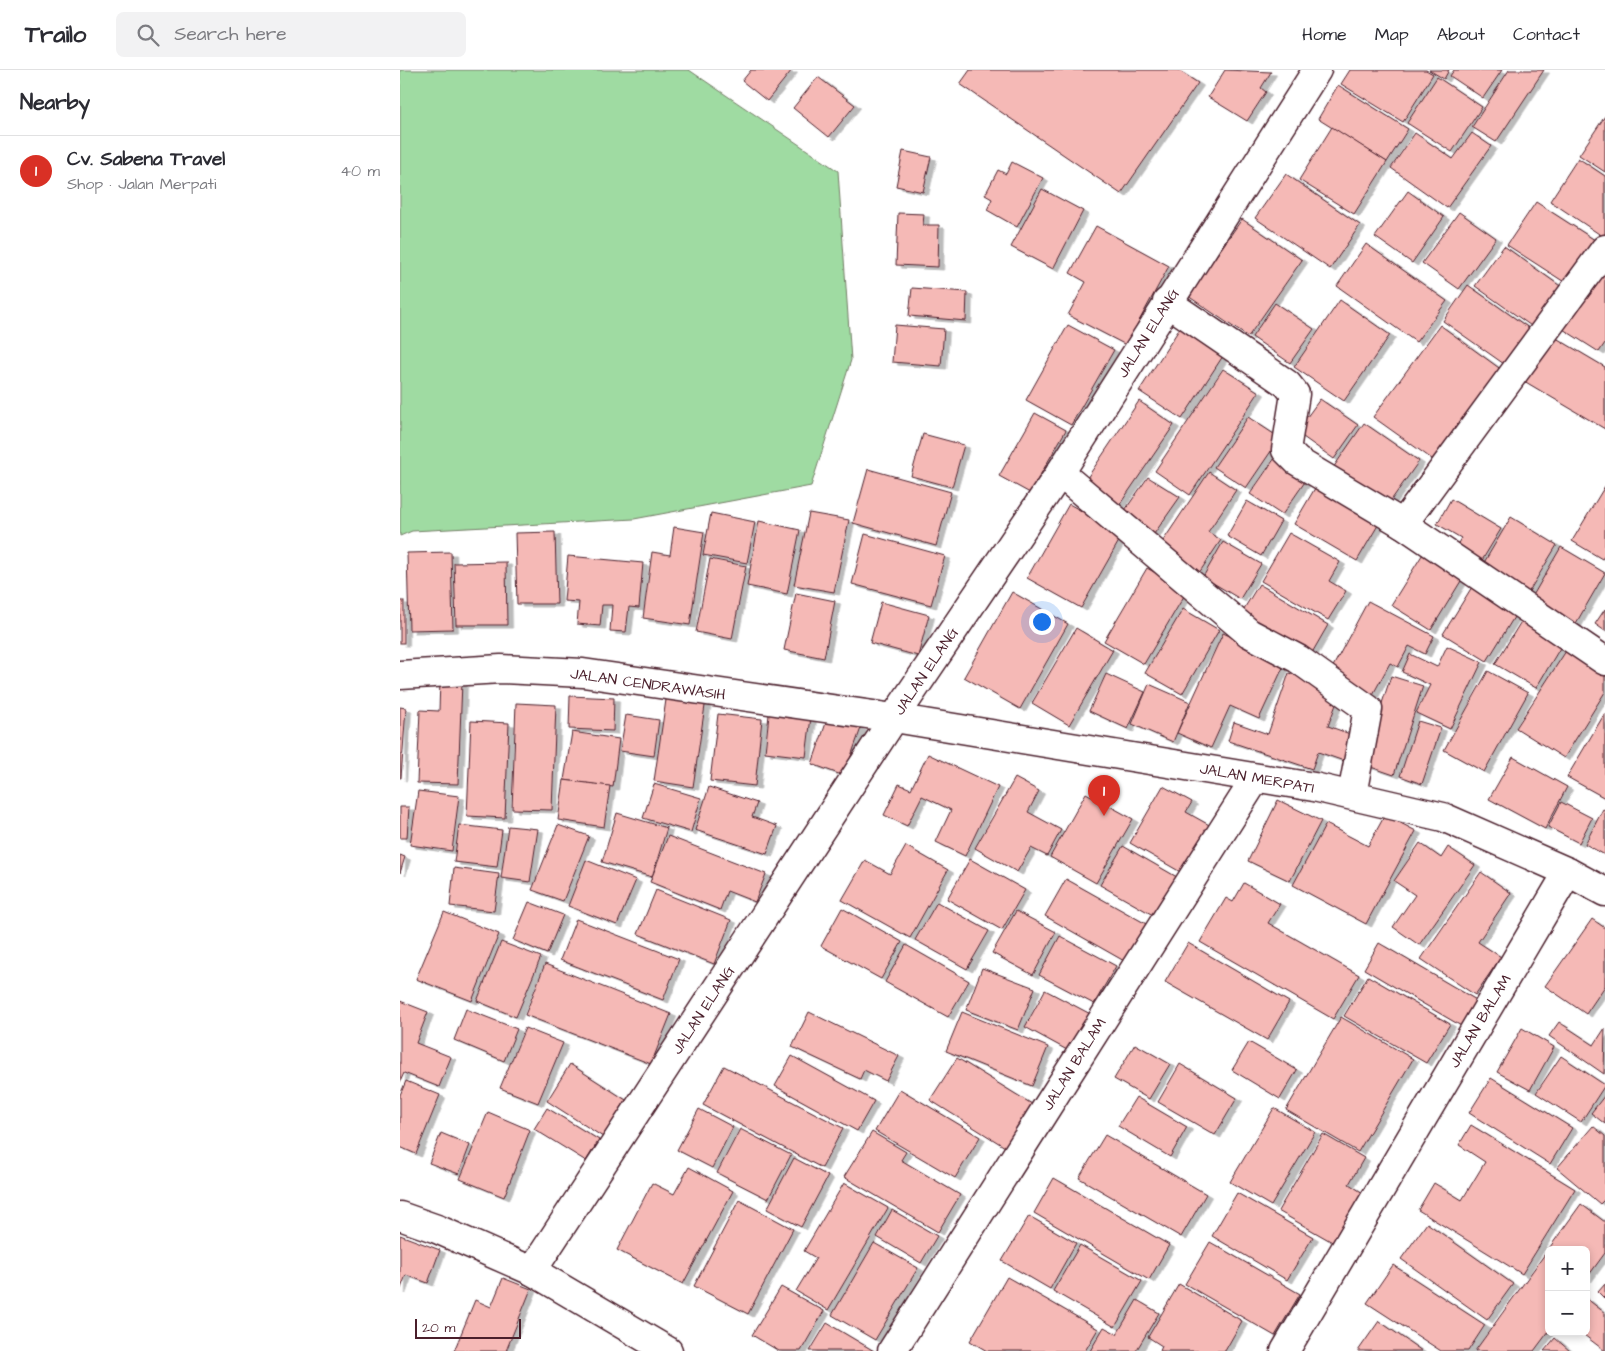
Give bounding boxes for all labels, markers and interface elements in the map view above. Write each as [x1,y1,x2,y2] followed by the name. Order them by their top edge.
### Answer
[116,12,466,57] search box
[25,18,86,52] text: Trailo
[134,21,162,49] icon: search
[174,21,286,48] text: Search here
[1302,22,1347,47] text: Home
[1375,22,1409,47] text: Map
[1437,22,1485,47] text: About
[1513,22,1580,47] text: Contact
[20,88,90,117] text: Nearby
[67,146,225,173] text: Cv. Sabena Travel
[35,160,37,182] text: 1
[340,160,380,182] text: 40 m
[67,173,217,195] text: Shop · Jalan Merpati
[1113,284,1185,382] street label: JALAN ELANG
[1029,609,1055,635] your location
[889,623,964,719] street label: JALAN ELANG
[569,663,727,706] street label: JALAN CENDRAWASIH
[1198,758,1316,799] street label: JALAN MERPATI
[1088,775,1120,816] pin: 1
[667,961,740,1059] street label: JALAN ELANG
[1444,971,1517,1072] street label: JALAN BALAM
[1038,1014,1111,1115] street label: JALAN BALAM
[1545,1246,1590,1336] map controls
[1545,1246,1590,1291] button: +
[1545,1291,1590,1336] button: −
[415,1316,521,1339] scale bar
[422,1318,455,1338] text: 20 m

